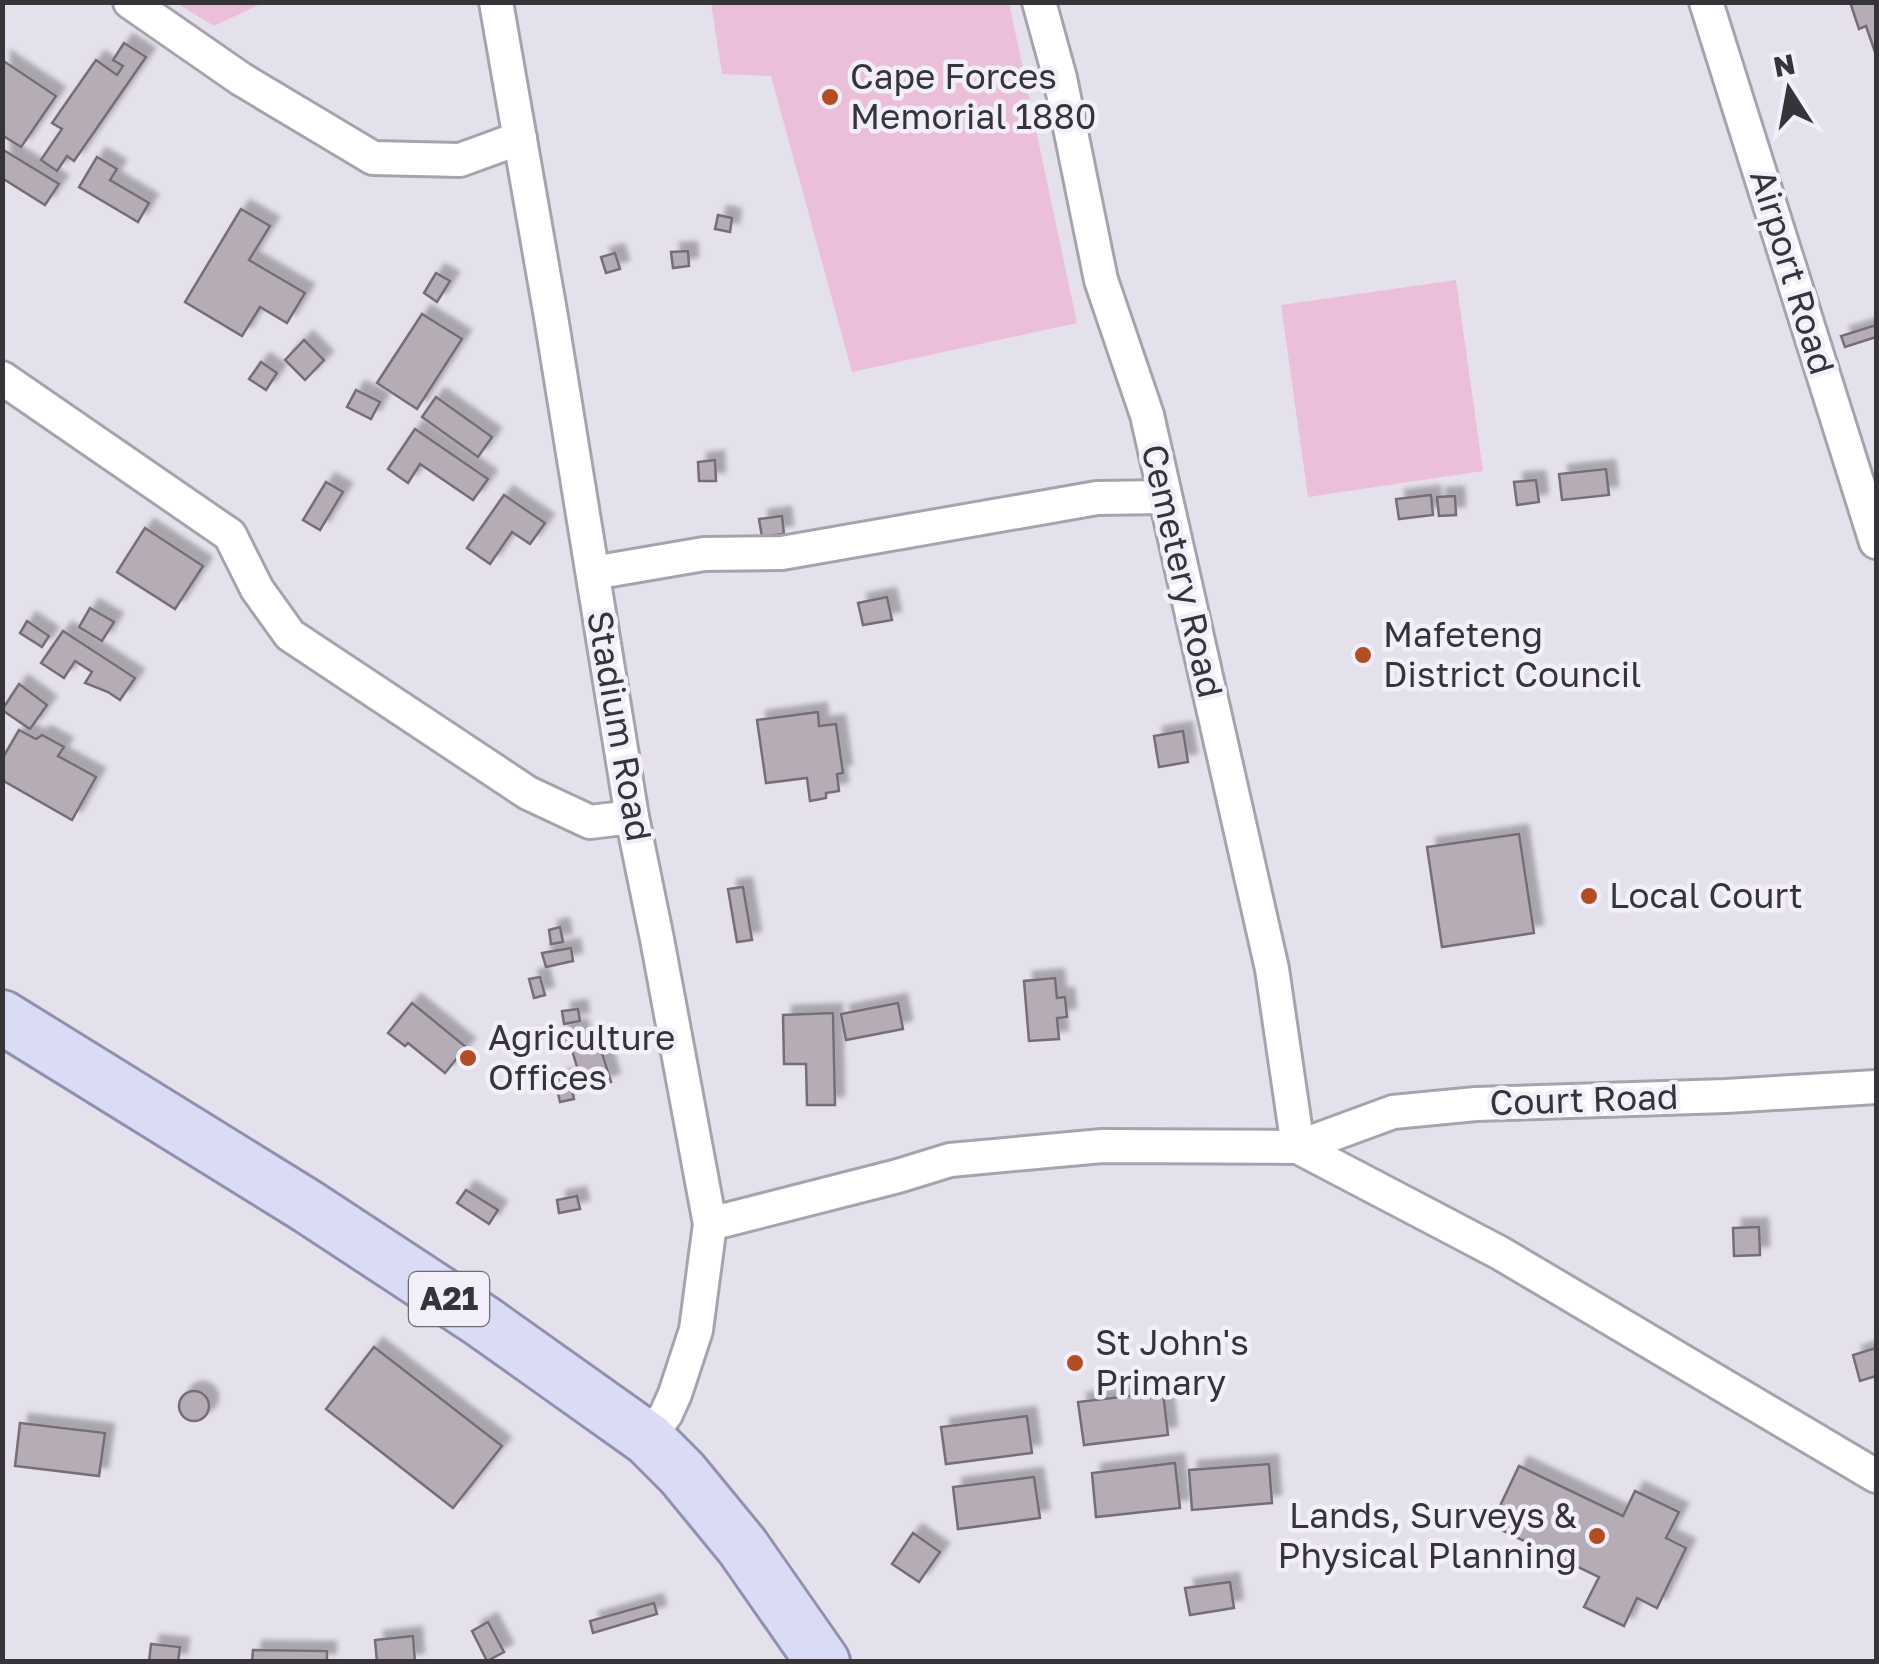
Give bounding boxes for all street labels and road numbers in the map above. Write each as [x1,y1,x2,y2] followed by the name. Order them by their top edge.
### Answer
[1742,164,1844,379] street label: Airport Road
[1133,440,1233,701] street label: Cemetery Road
[579,607,661,844] street label: Stadium Road
[1489,1075,1679,1123] street label: Court Road
[409,1272,489,1326] road number: A21

